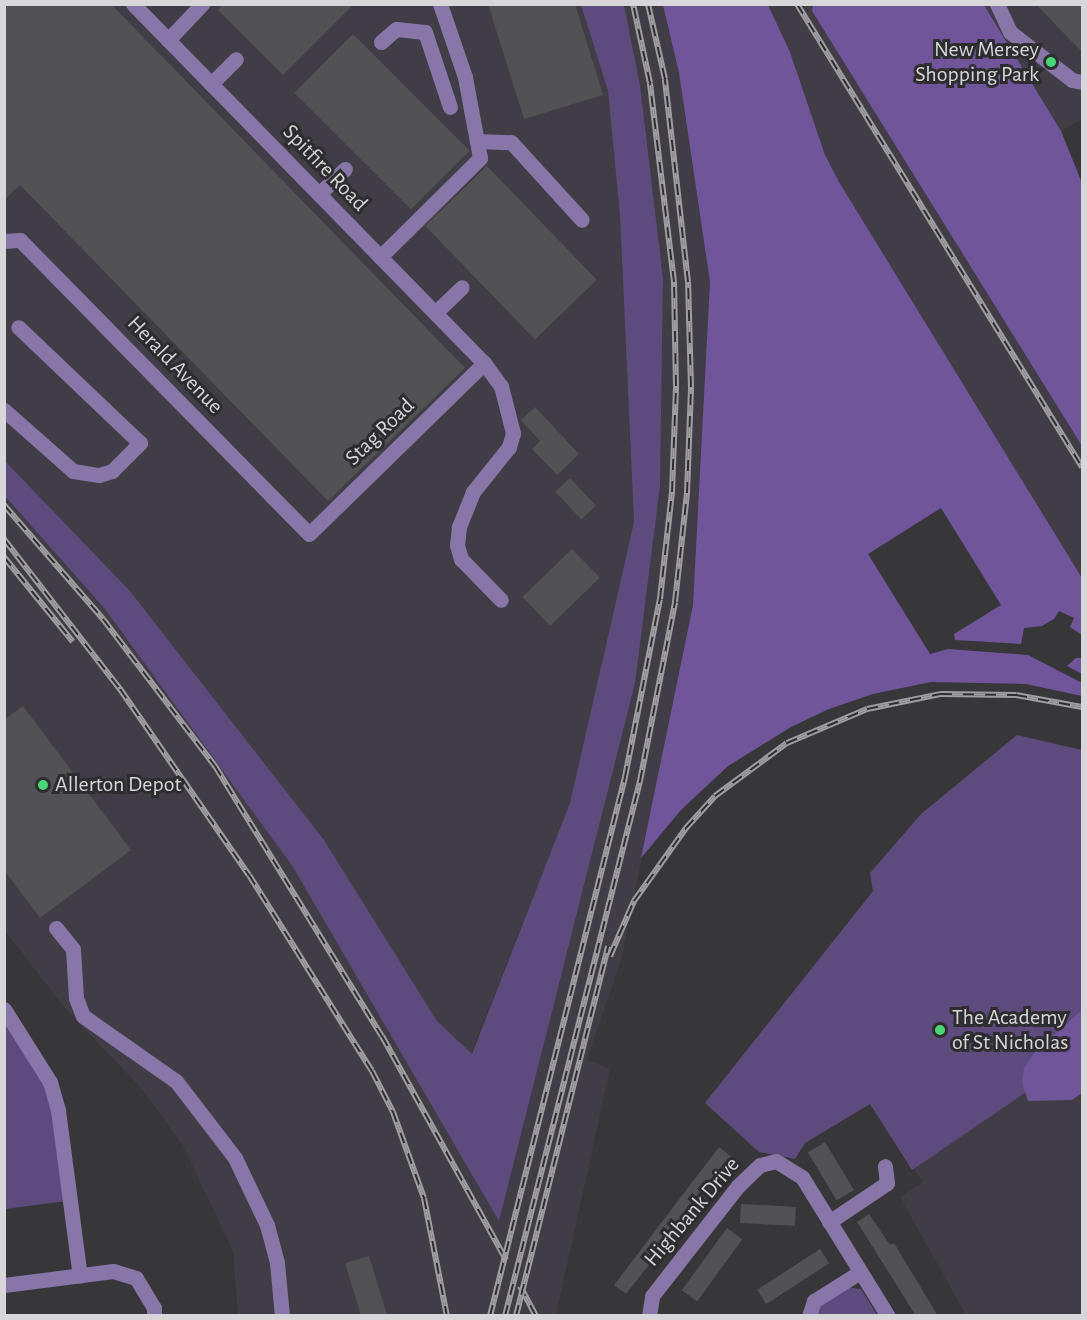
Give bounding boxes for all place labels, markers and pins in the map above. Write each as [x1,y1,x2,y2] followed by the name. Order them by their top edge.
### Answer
[915,36,1039,88] place label: New Mersey Shopping Park
[1044,55,1058,69] marker: New Mersey Shopping Park
[55,772,181,798] place label: Allerton Depot
[36,778,50,792] marker: Allerton Depot
[952,1004,1068,1056] place label: The Academy of St Nicholas
[933,1023,947,1037] marker: The Academy of St Nicholas

